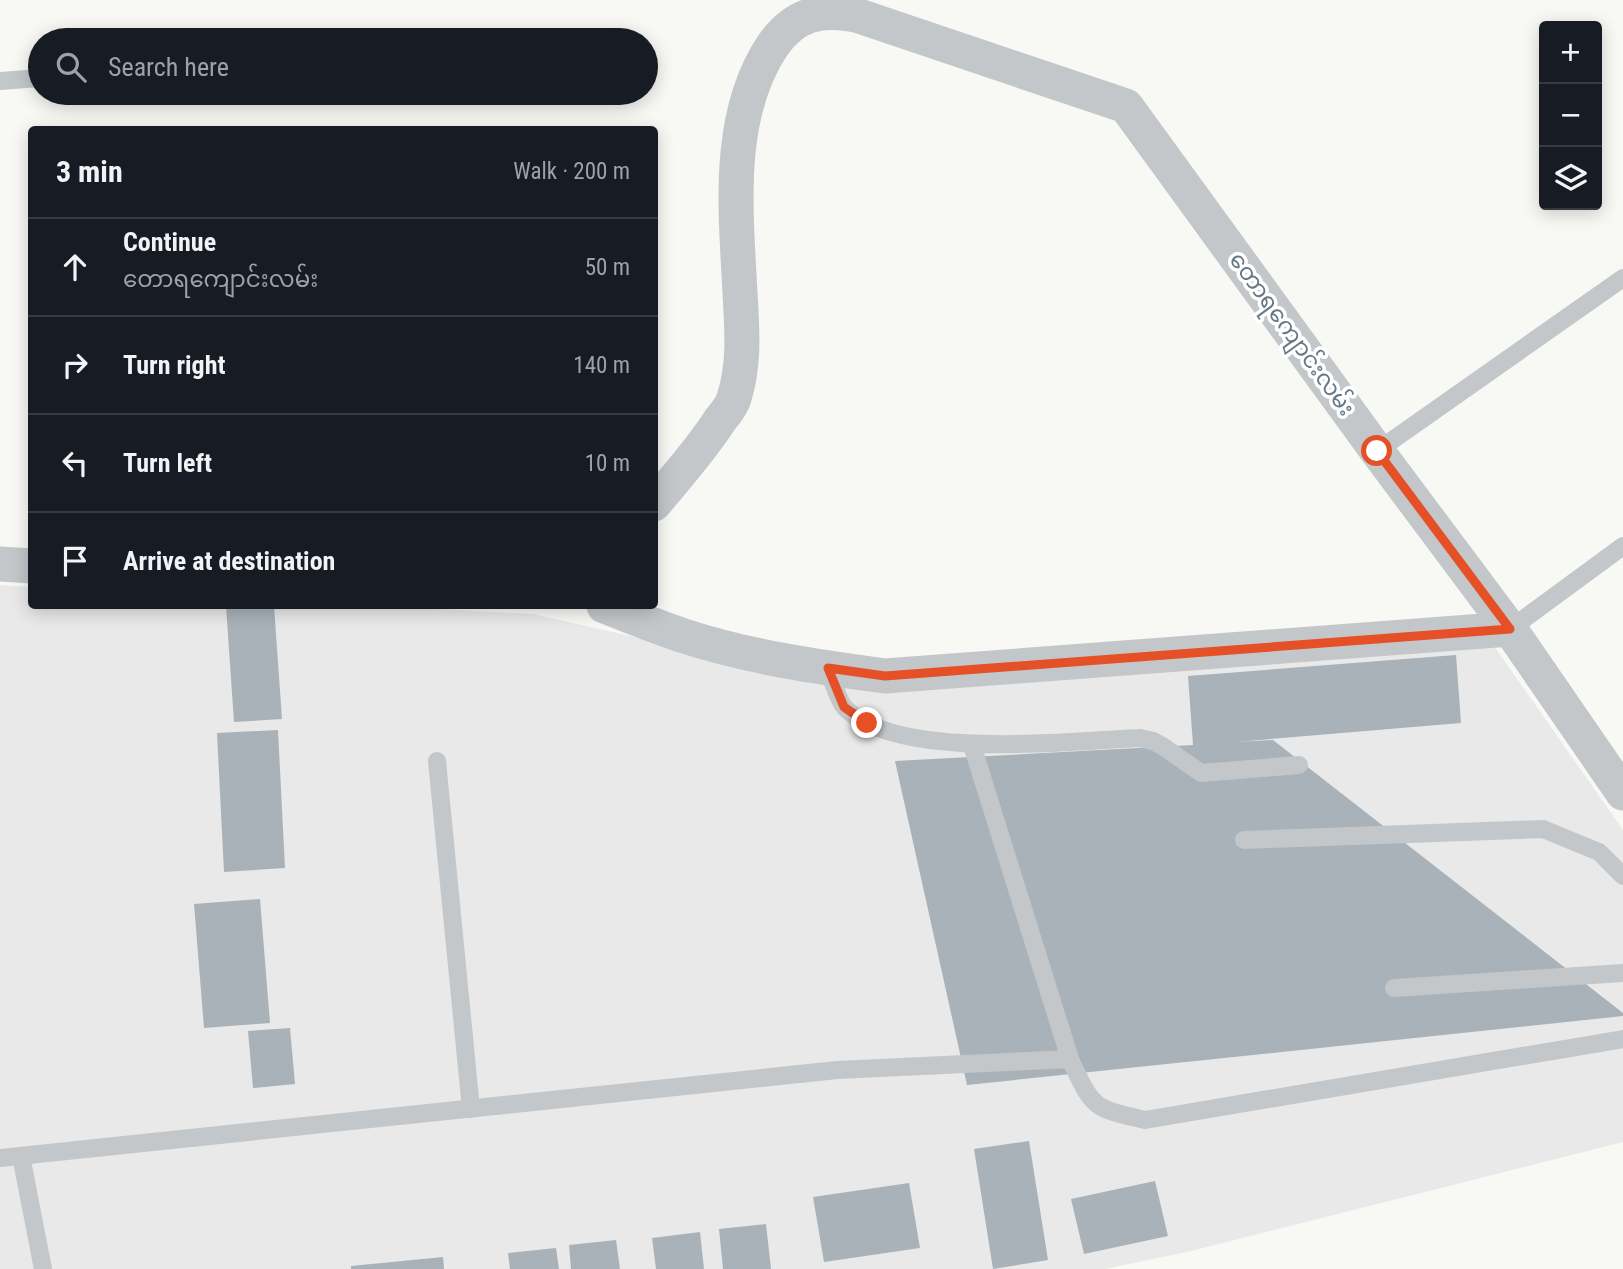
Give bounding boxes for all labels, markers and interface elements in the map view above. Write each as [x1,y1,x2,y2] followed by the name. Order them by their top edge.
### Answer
[1539,21,1602,210] map controls
[1539,21,1602,84] button: +
[28,28,658,105] search box
[52,48,90,86] icon: search
[108,52,229,82] text: Search here
[1539,84,1602,147] button: −
[1539,147,1602,210] button: layers
[56,154,123,189] text: 3 min
[513,158,630,185] text: Walk · 200 m
[123,227,216,257] text: Continue
[1220,245,1363,424] street label: တောရကျောင်းလမ်း
[56,248,94,286] icon: ahead
[585,254,630,281] text: 50 m
[123,266,318,293] text: တောရကျောင်းလမ်း
[56,346,94,384] icon: right
[123,350,225,380] text: Turn right
[573,352,630,379] text: 140 m
[1361,435,1392,466] route start
[56,444,94,482] icon: left
[123,448,212,478] text: Turn left
[585,450,630,477] text: 10 m
[56,542,94,580] icon: arrive
[123,546,335,576] text: Arrive at destination
[851,707,882,738] route end

